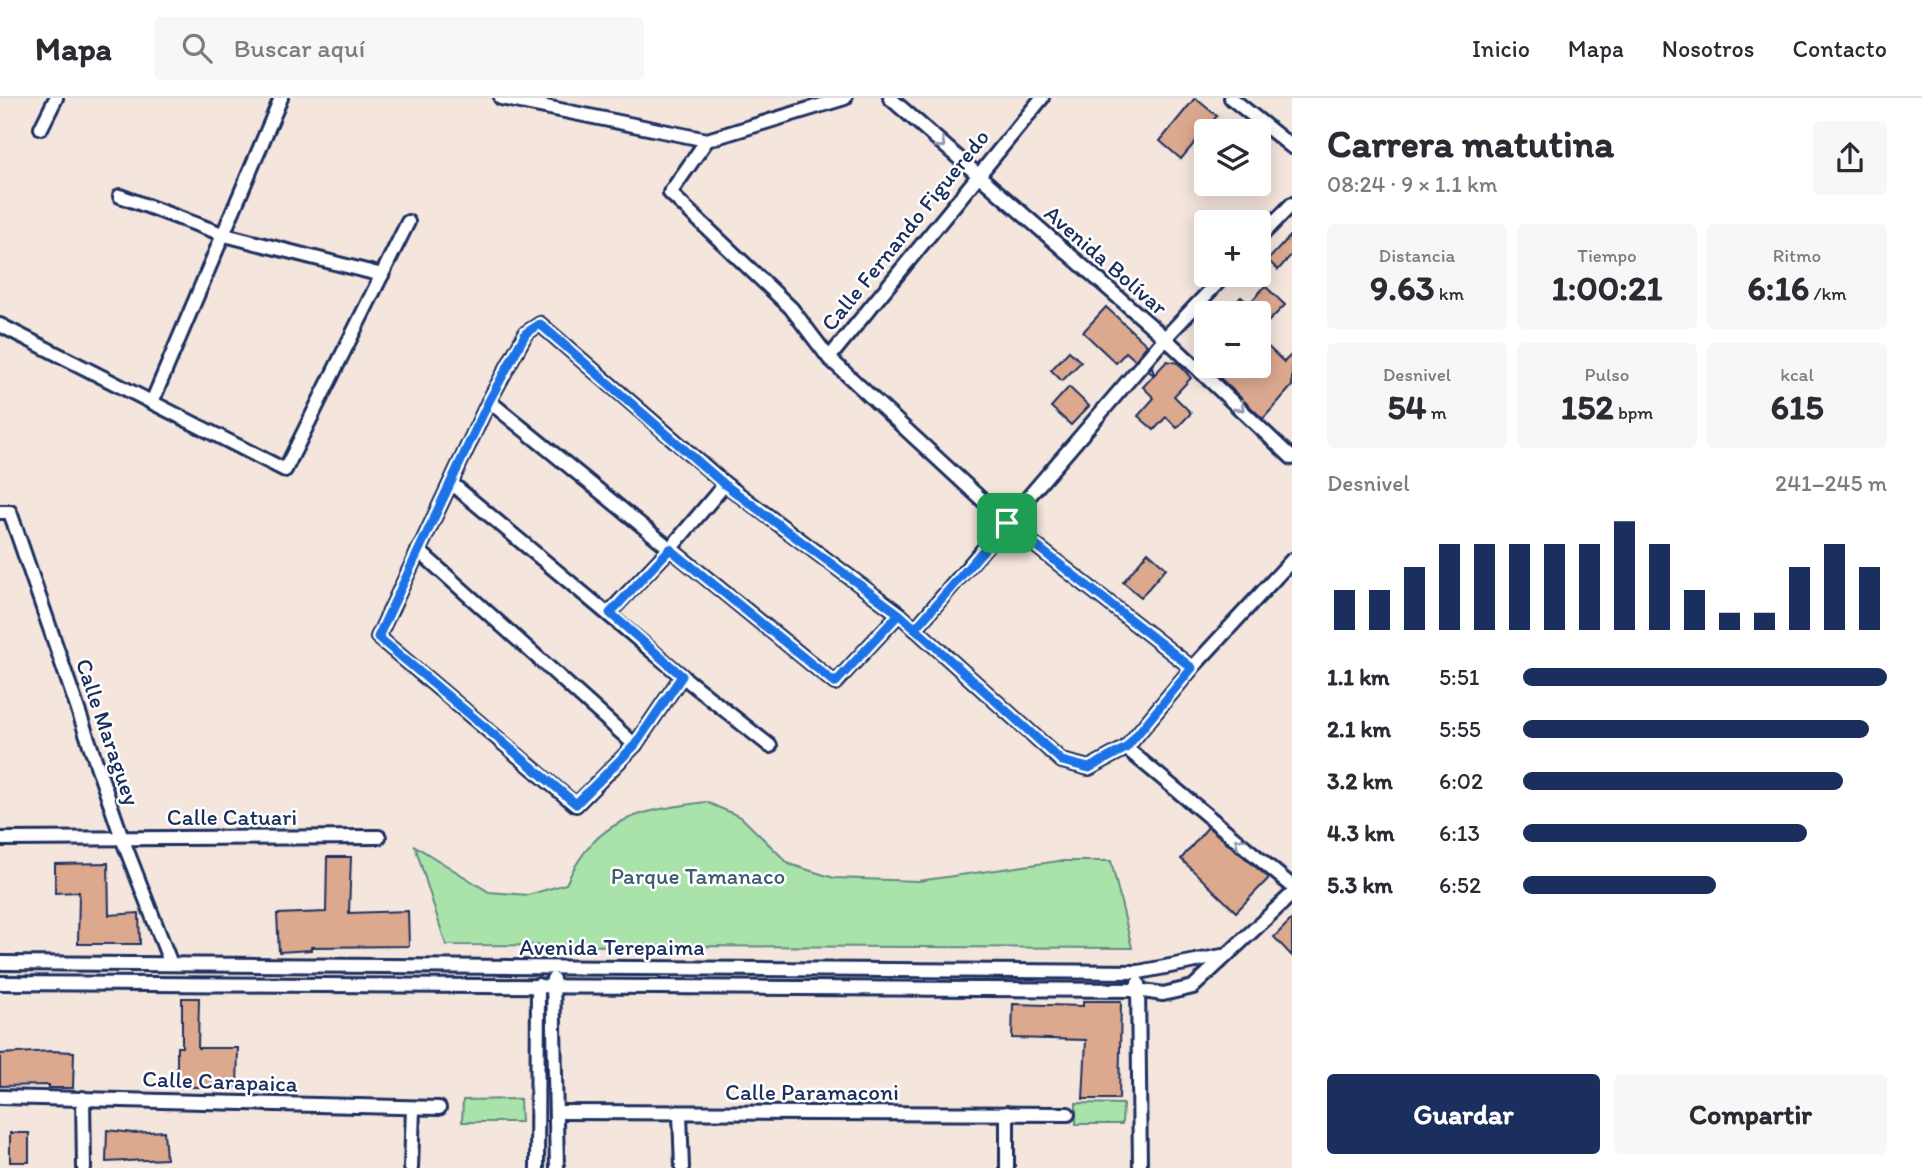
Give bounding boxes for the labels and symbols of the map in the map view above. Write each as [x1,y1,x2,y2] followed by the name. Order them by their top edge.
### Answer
[815,123,995,337] street label: Calle Fernando Figueredo
[933,135,946,148] one-way arrow
[1039,199,1173,321] street label: Avenida Bolívar
[1232,399,1245,412] one-way arrow
[977,493,1037,553] pin
[70,655,146,809] street label: Calle Maraguey
[167,803,297,831] street label: Calle Catuari
[1235,838,1248,850] one-way arrow
[611,862,785,890] park label: Parque Tamanaco
[519,933,705,961] street label: Avenida Terepaima
[142,1064,298,1098] street label: Calle Carapaica
[725,1078,899,1106] street label: Calle Paramaconi

